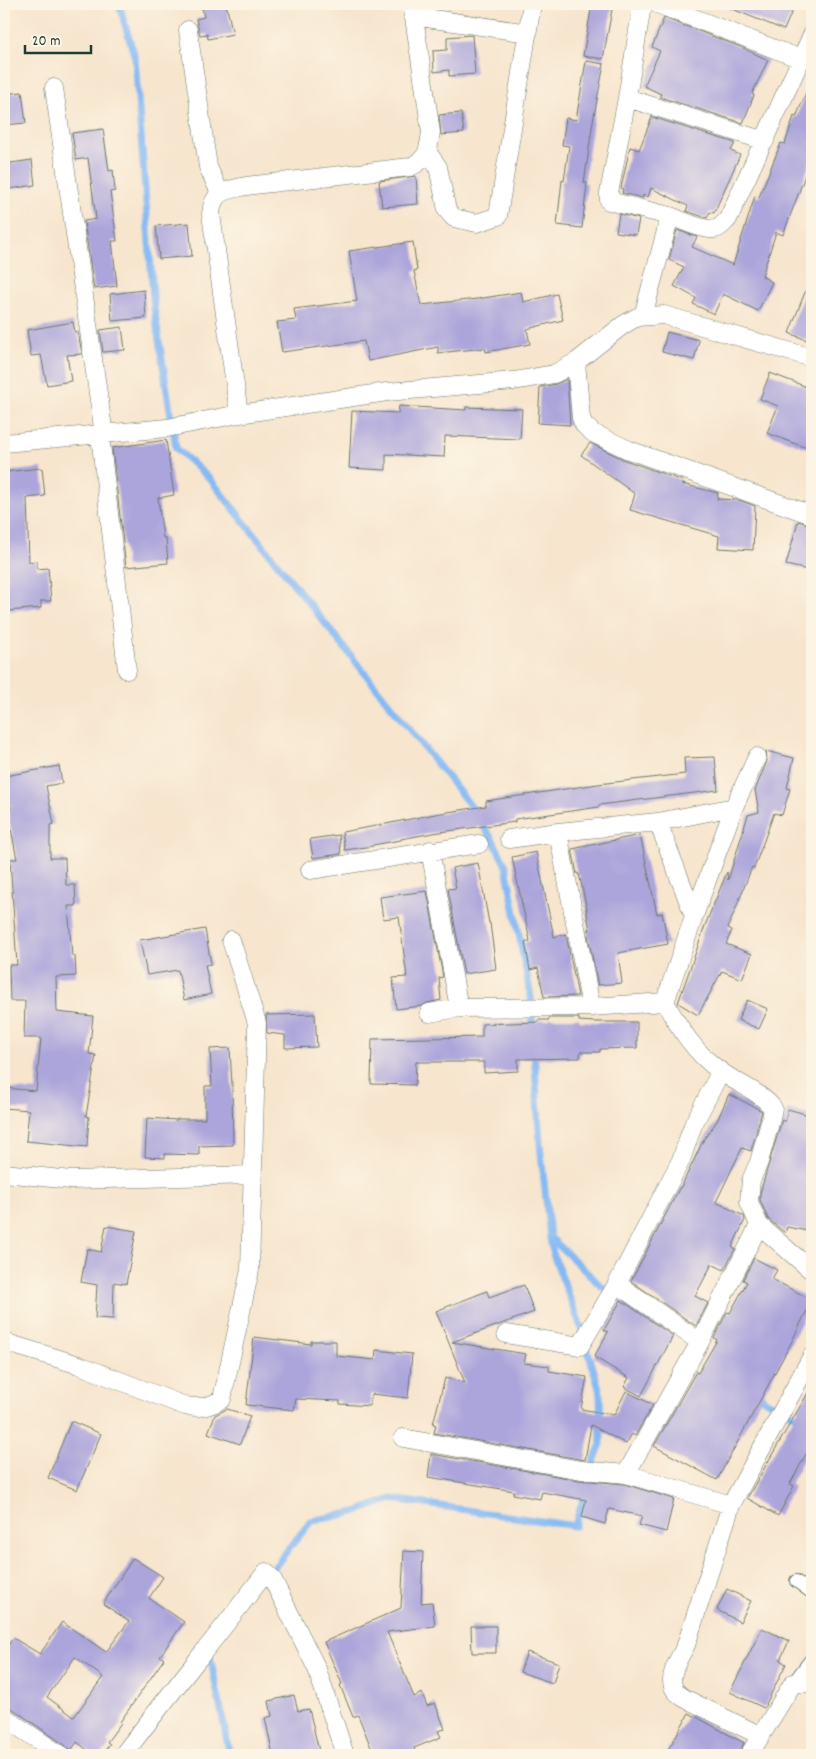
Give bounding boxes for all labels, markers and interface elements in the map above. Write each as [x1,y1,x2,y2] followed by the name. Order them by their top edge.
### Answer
[25,22,91,54] scale bar
[32,31,60,53] text: 20 m

